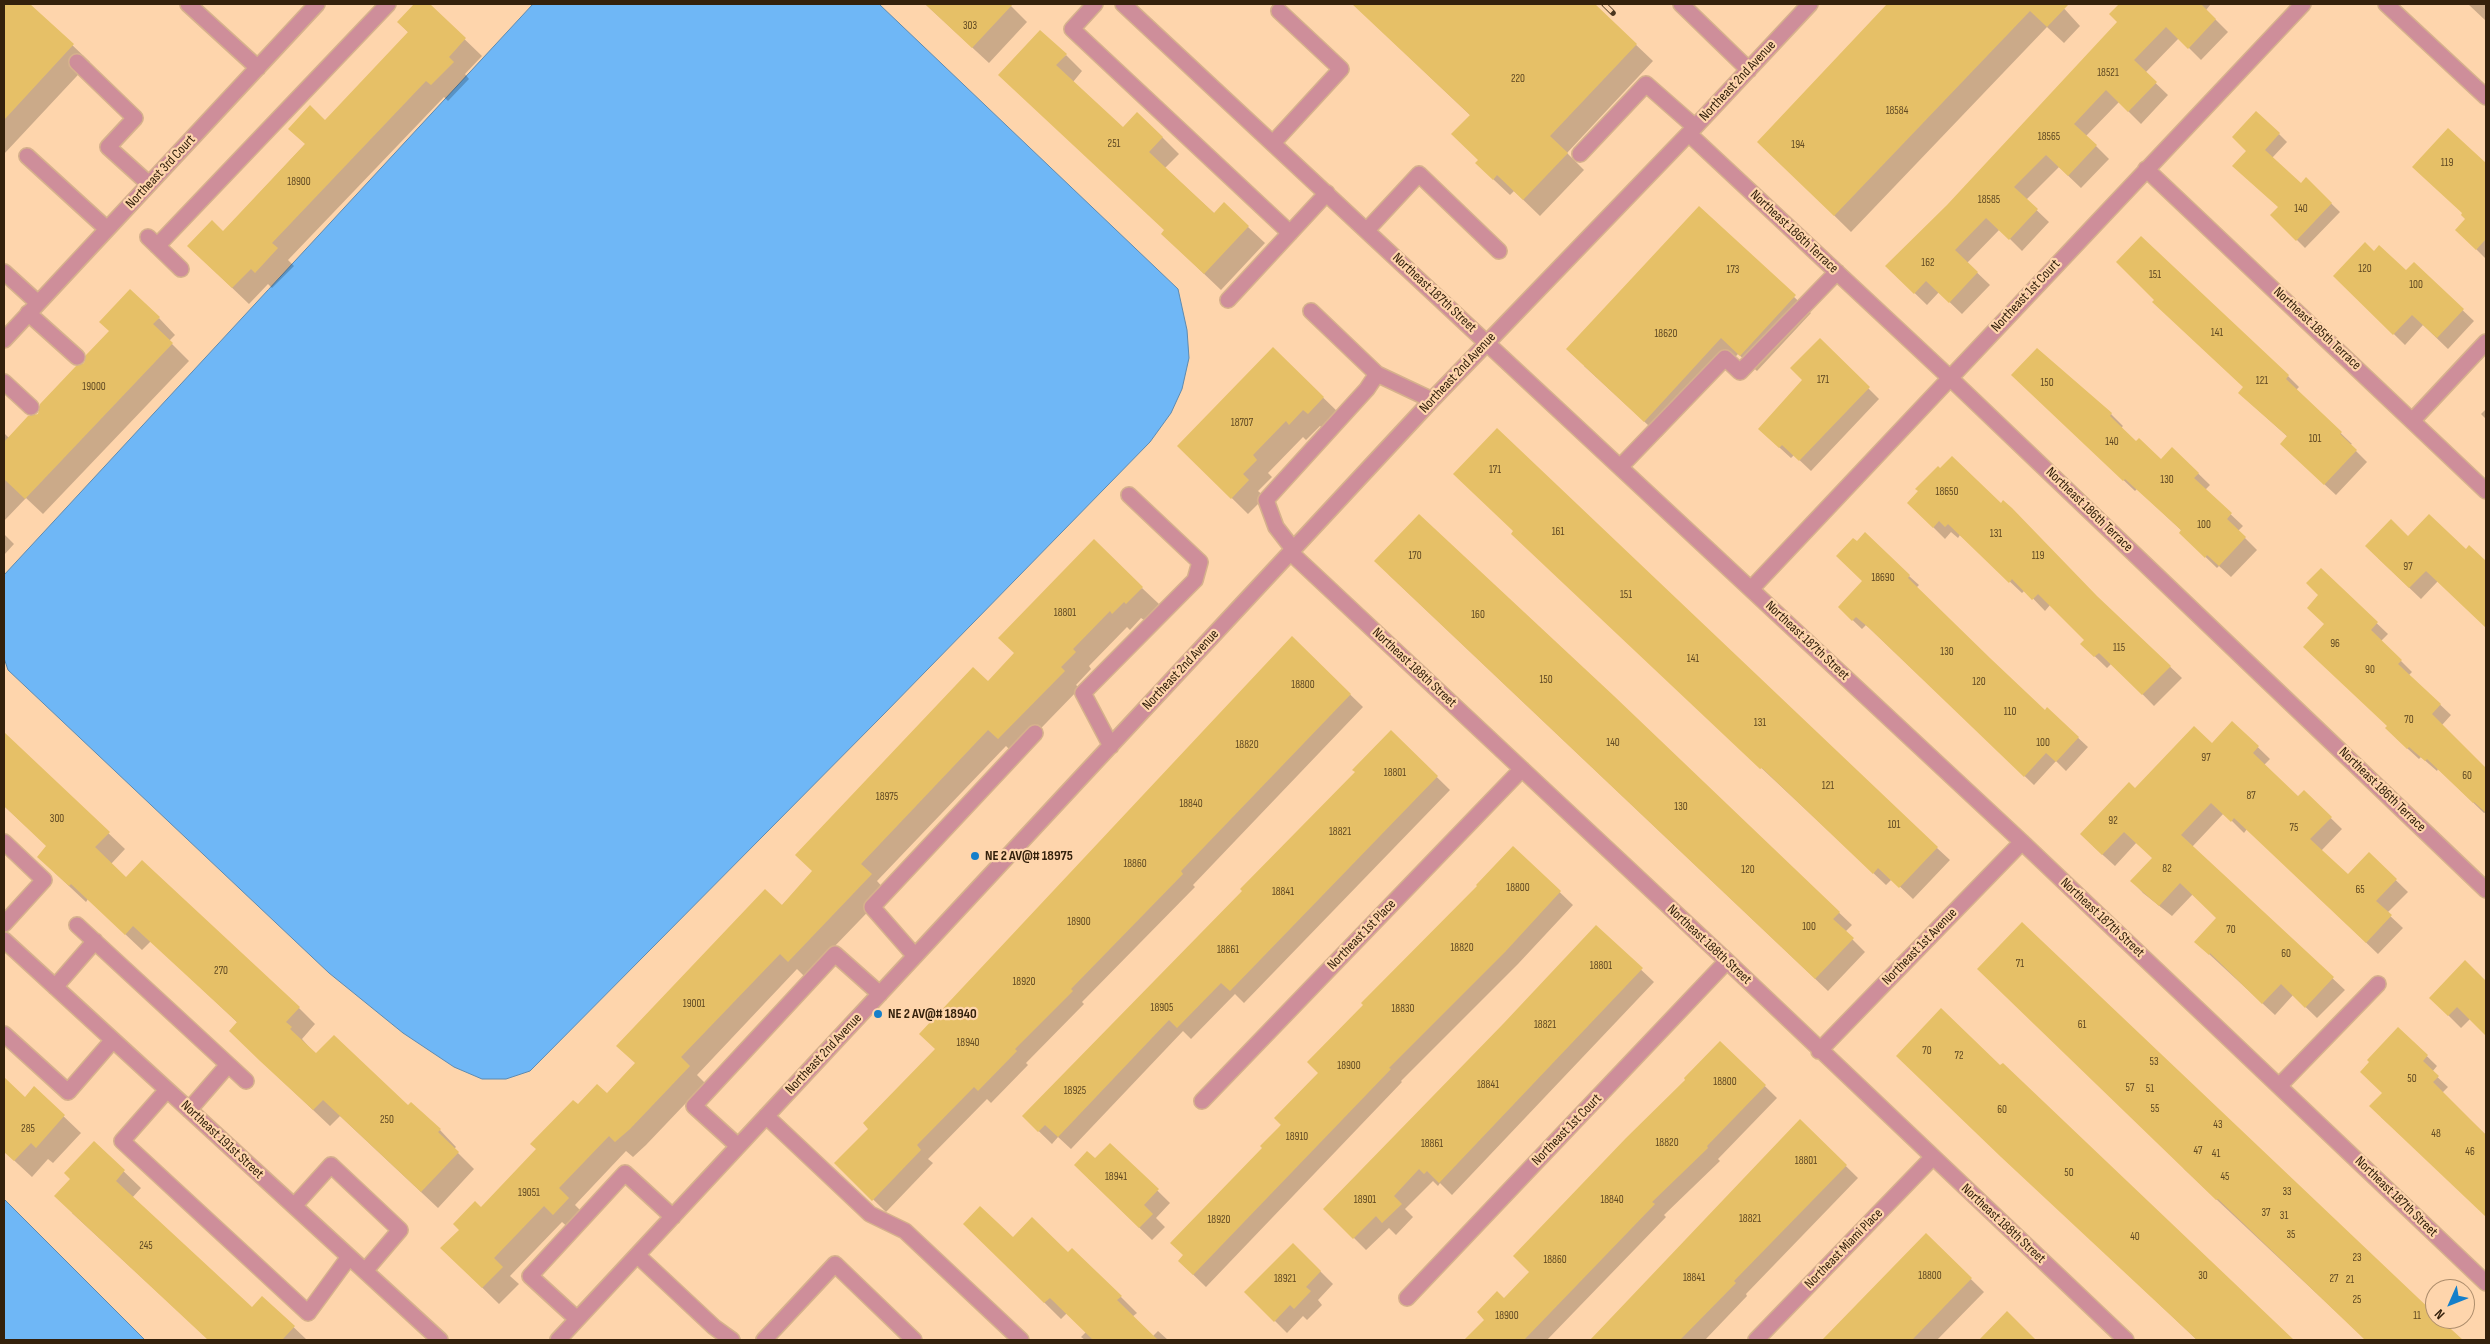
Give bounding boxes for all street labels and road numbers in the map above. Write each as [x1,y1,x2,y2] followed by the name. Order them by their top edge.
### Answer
[1696,37,1780,125] street label: Northeast 2nd Avenue
[123,132,199,212] street label: Northeast 3rd Court
[1746,187,1842,277] street label: Northeast 186th Terrace
[1389,250,1479,336] street label: Northeast 187th Street
[1988,256,2064,336] street label: Northeast 1st Court
[2270,284,2364,374] street label: Northeast 185th Terrace
[1416,329,1500,417] street label: Northeast 2nd Avenue
[2042,464,2136,556] street label: Northeast 186th Terrace
[1762,598,1852,684] street label: Northeast 187th Street
[1368,625,1460,711] street label: Northeast 188th Street
[1139,626,1223,714] street label: Northeast 2nd Avenue
[2335,744,2429,836] street label: Northeast 186th Terrace
[2057,875,2147,961] street label: Northeast 187th Street
[1324,896,1400,974] street label: Northeast 1st Place
[1663,902,1755,988] street label: Northeast 188th Street
[1879,905,1961,989] street label: Northeast 1st Avenue
[782,1010,866,1098] street label: Northeast 2nd Avenue
[1529,1091,1605,1169] street label: Northeast 1st Court
[177,1097,267,1183] street label: Northeast 191st Street
[2351,1153,2441,1241] street label: Northeast 187th Street
[1957,1181,2049,1267] street label: Northeast 188th Street
[1801,1205,1887,1293] street label: Northeast Miami Place

